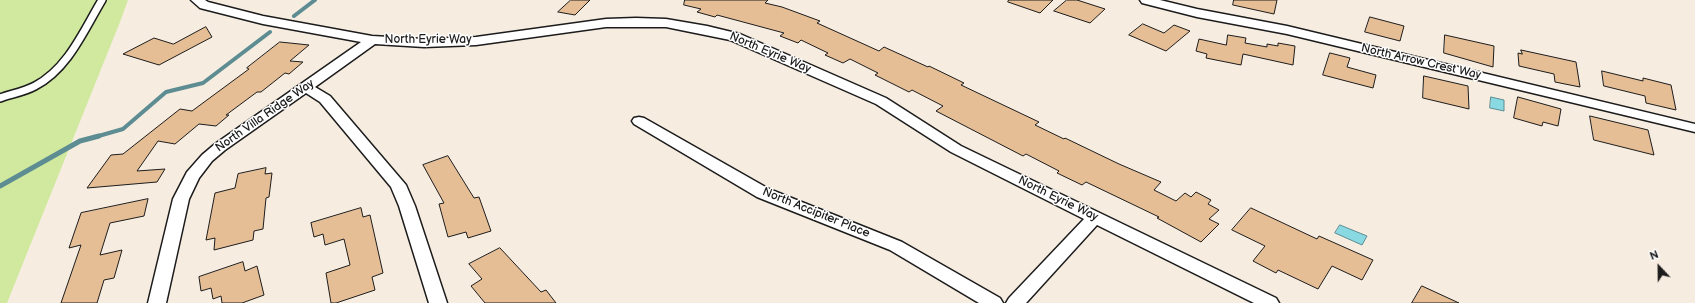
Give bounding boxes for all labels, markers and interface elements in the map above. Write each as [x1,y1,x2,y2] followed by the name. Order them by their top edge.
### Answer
[727,29,813,77] street label: North Eyrie Way
[384,33,472,47] street label: North Eyrie Way
[1360,41,1482,83] street label: North Arrow Crest Way
[213,76,317,156] street label: North Villa Ridge Way
[1016,173,1100,225] street label: North Eyrie Way
[760,185,872,241] street label: North Accipiter Place
[1639,247,1679,287] north arrow
[1648,248,1661,263] text: N

